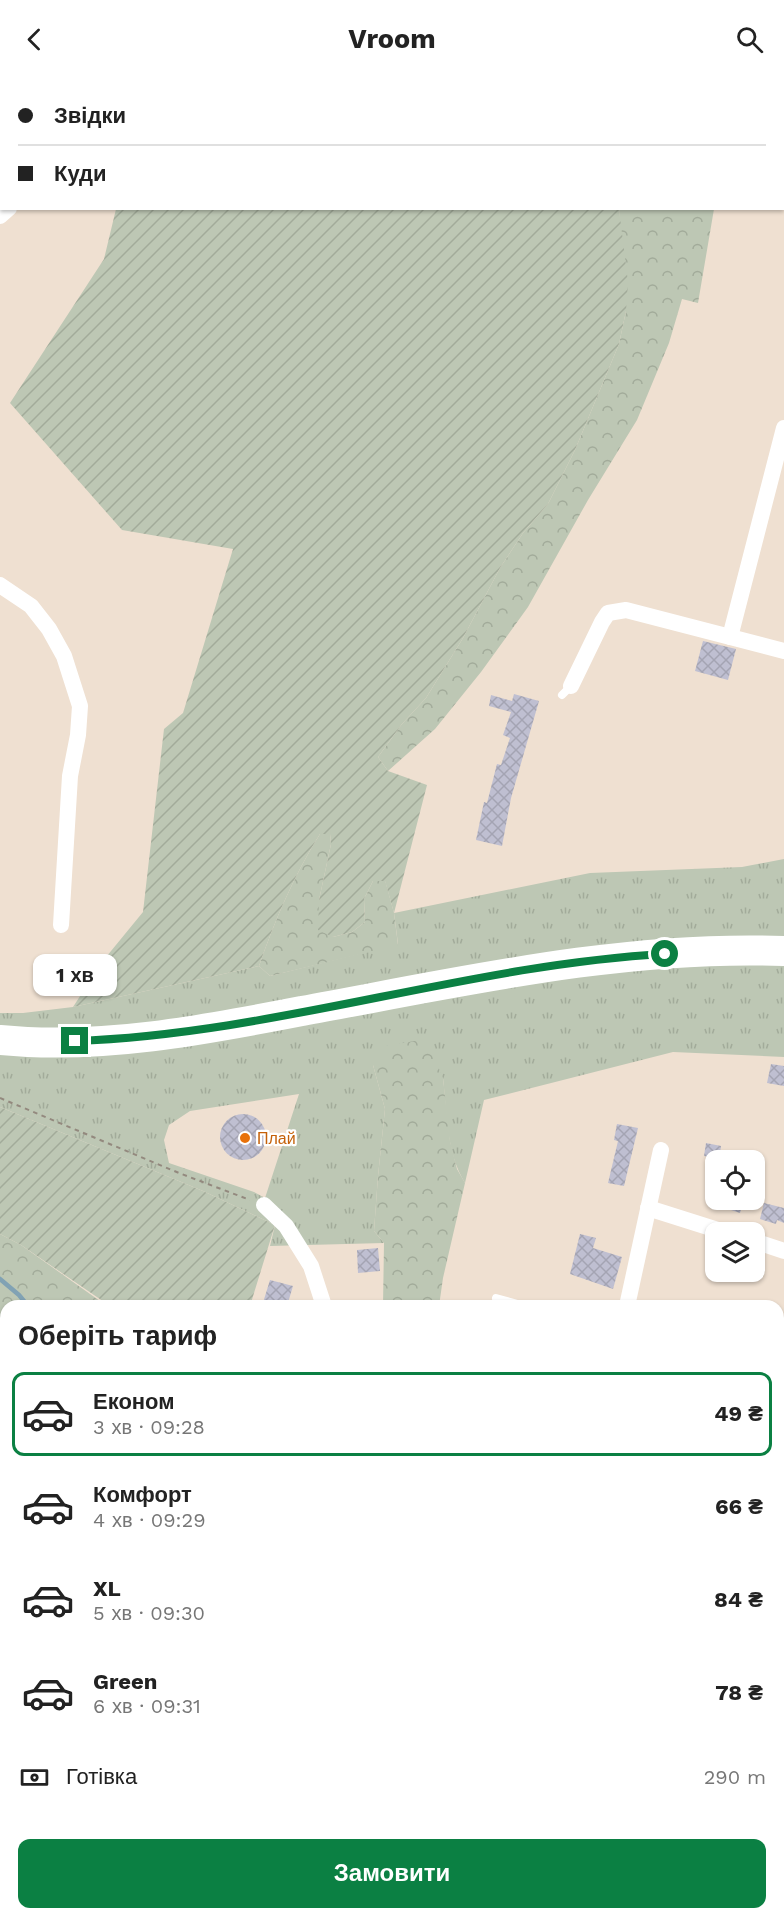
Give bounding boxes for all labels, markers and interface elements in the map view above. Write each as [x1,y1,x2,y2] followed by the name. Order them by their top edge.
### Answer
[18,23,51,56] icon: back
[348,23,436,55] text: Vroom
[733,23,766,56] icon: search
[54,103,126,128] text: Звідки
[54,161,107,186] text: Куди
[651,940,678,967] route start
[33,954,117,996] callout: 1 хв
[56,963,94,987] text: 1 хв
[61,1027,88,1054] route end
[257,1129,296,1148] place label: Плай
[238,1131,252,1145] marker: Плай
[705,1150,765,1282] map controls
[705,1150,765,1210] button: locate
[705,1222,765,1282] button: layers
[18,1320,217,1352] text: Оберіть тариф
[21,1387,75,1441] icon: car
[93,1389,175,1414] text: Економ
[714,1401,763,1426] text: 49 ₴
[93,1415,205,1439] text: 3 хв · 09:28
[21,1480,75,1534] icon: car
[93,1482,192,1507] text: Комфорт
[715,1494,763,1519] text: 66 ₴
[93,1508,206,1532] text: 4 хв · 09:29
[21,1573,75,1627] icon: car
[93,1576,121,1601] text: XL
[714,1587,763,1612] text: 84 ₴
[93,1601,205,1625] text: 5 хв · 09:30
[21,1666,75,1720] icon: car
[93,1669,157,1694] text: Green
[715,1680,763,1705] text: 78 ₴
[93,1694,201,1718] text: 6 хв · 09:31
[18,1761,51,1794] icon: cash
[66,1764,137,1789] text: Готівка
[704,1765,766,1789] text: 290 m
[18,1839,766,1908] button: Замовити

